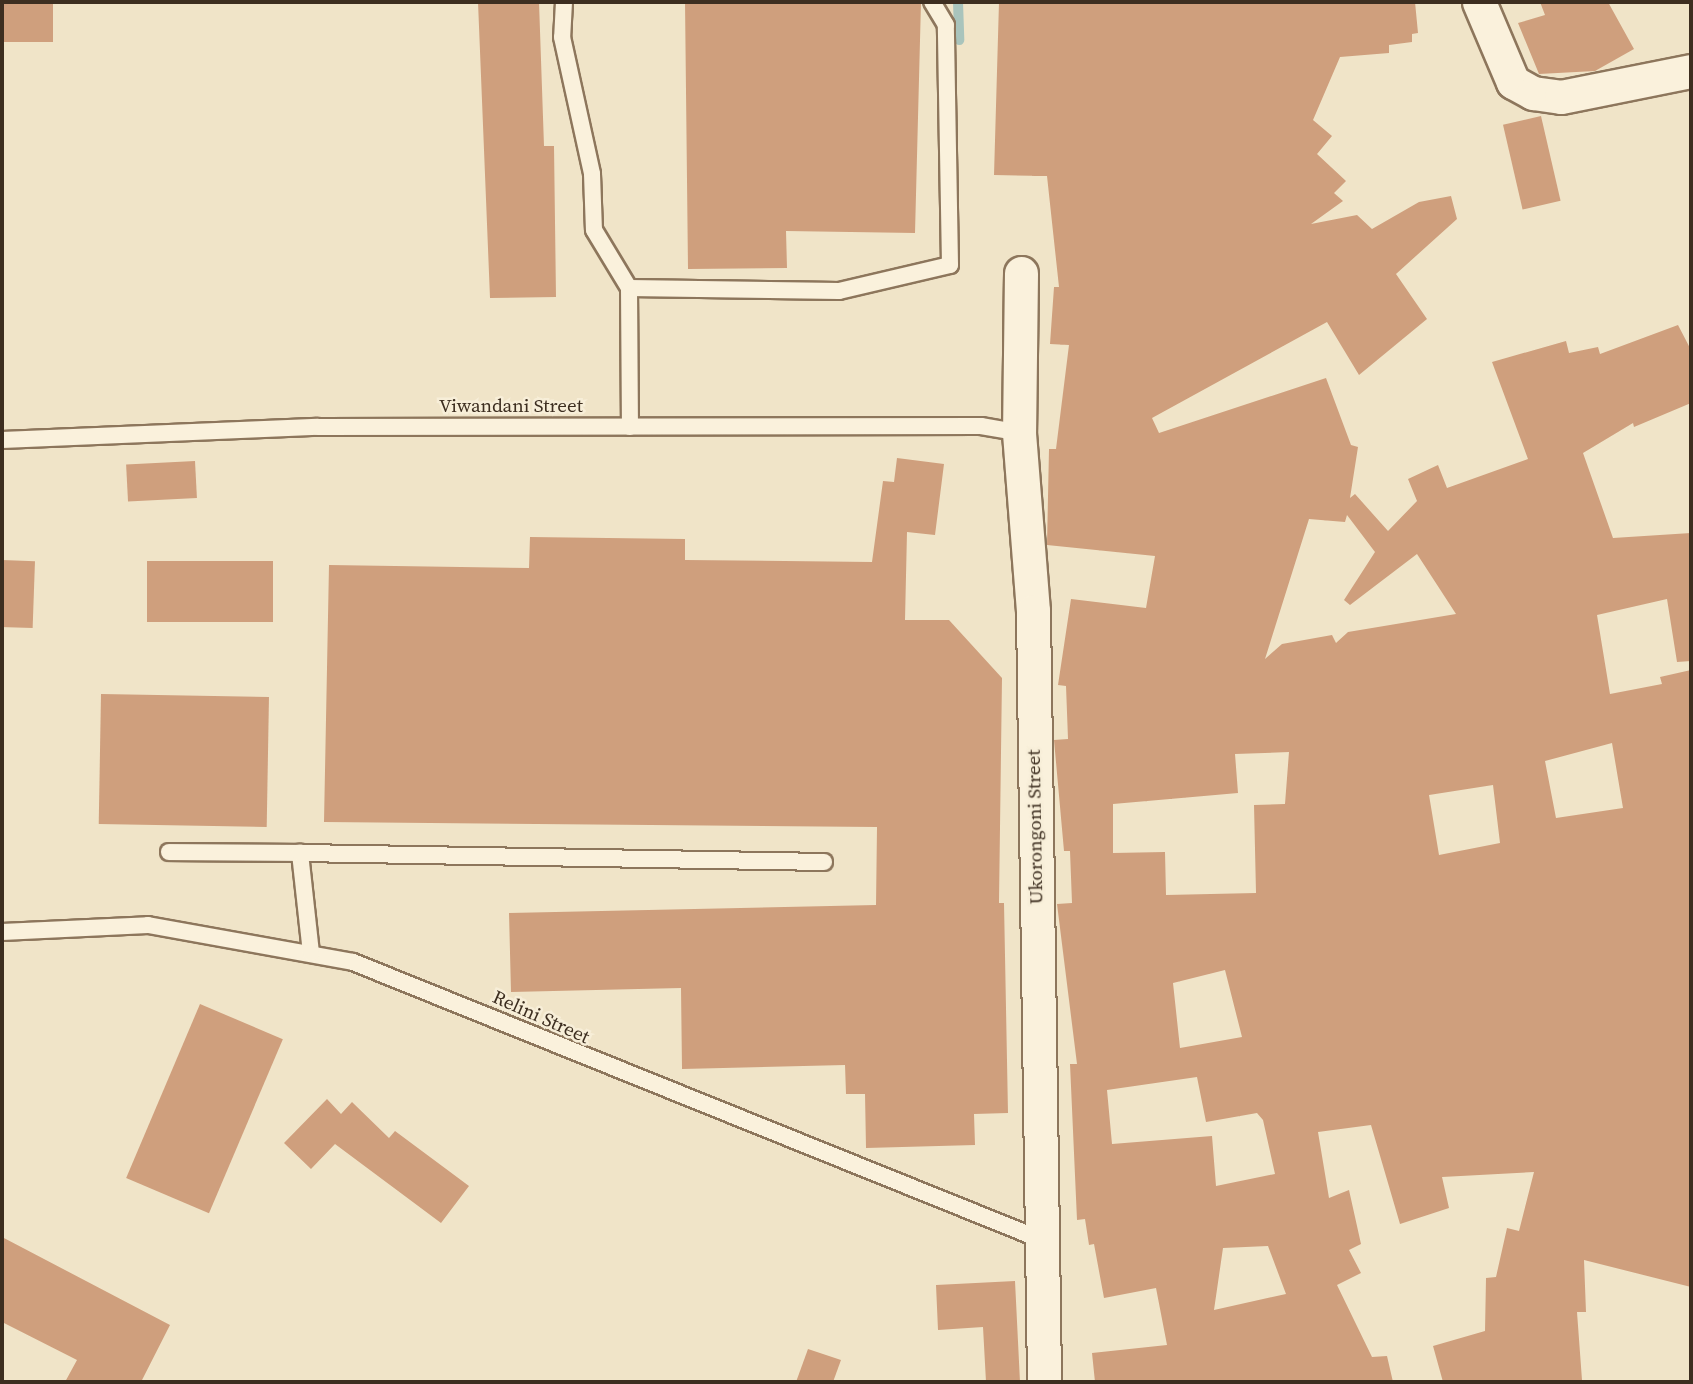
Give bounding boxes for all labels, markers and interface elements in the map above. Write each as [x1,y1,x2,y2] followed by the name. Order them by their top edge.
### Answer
[439,395,583,417] street label: Viwandani Street
[1022,749,1048,905] street label: Ukorongoni Street
[489,985,593,1049] street label: Relini Street

